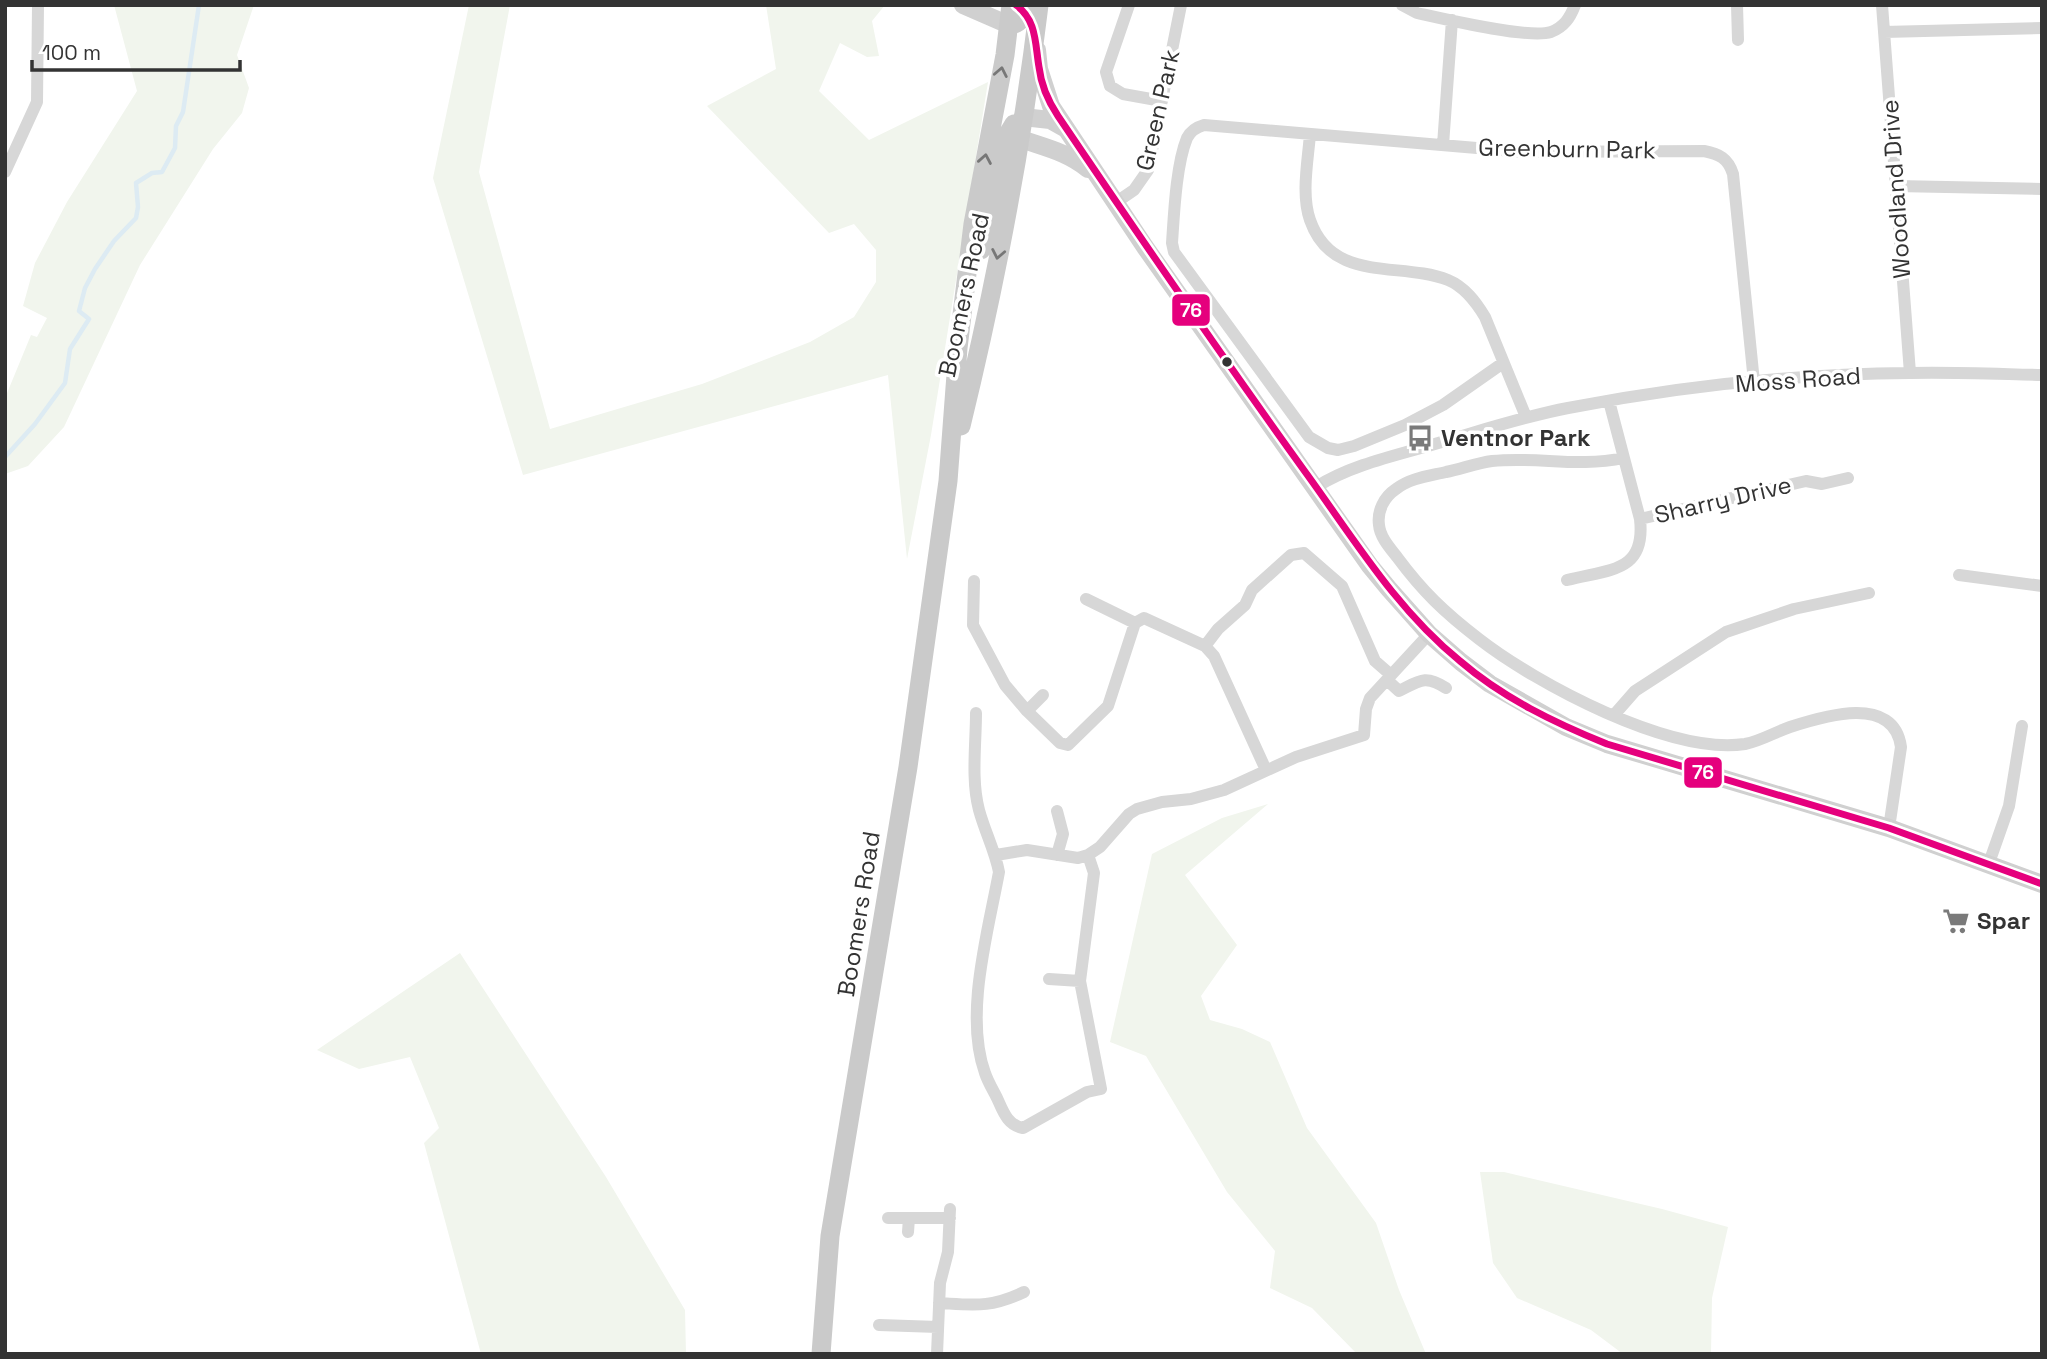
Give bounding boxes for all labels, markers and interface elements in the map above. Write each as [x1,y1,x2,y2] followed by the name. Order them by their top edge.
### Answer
[32,28,240,72] scale bar
[42,39,101,66] text: 100 m
[1129,46,1187,174] street label: Green Park
[993,66,1008,78] one-way arrow
[1874,99,1917,280] street label: Woodland Drive
[1478,131,1656,166] street label: Greenburn Park
[977,153,992,165] one-way arrow
[931,210,996,380] street label: Boomers Road
[992,248,1007,260] one-way arrow
[1171,293,1211,327] line badge: 76
[1180,298,1202,323] text: 76
[1220,355,1234,369] unlabelled marker
[1734,360,1862,399] street label: Moss Road
[1441,422,1591,453] place label: Ventnor Park
[1405,423,1435,453] bus stop icon: Ventnor Park
[1651,469,1794,530] street label: Sharry Drive
[1683,756,1723,789] line badge: 76
[1692,760,1714,785] text: 76
[830,829,887,999] street label: Boomers Road
[1977,905,2030,936] place label: Spar
[1941,906,1971,936] supermarket icon: Spar

